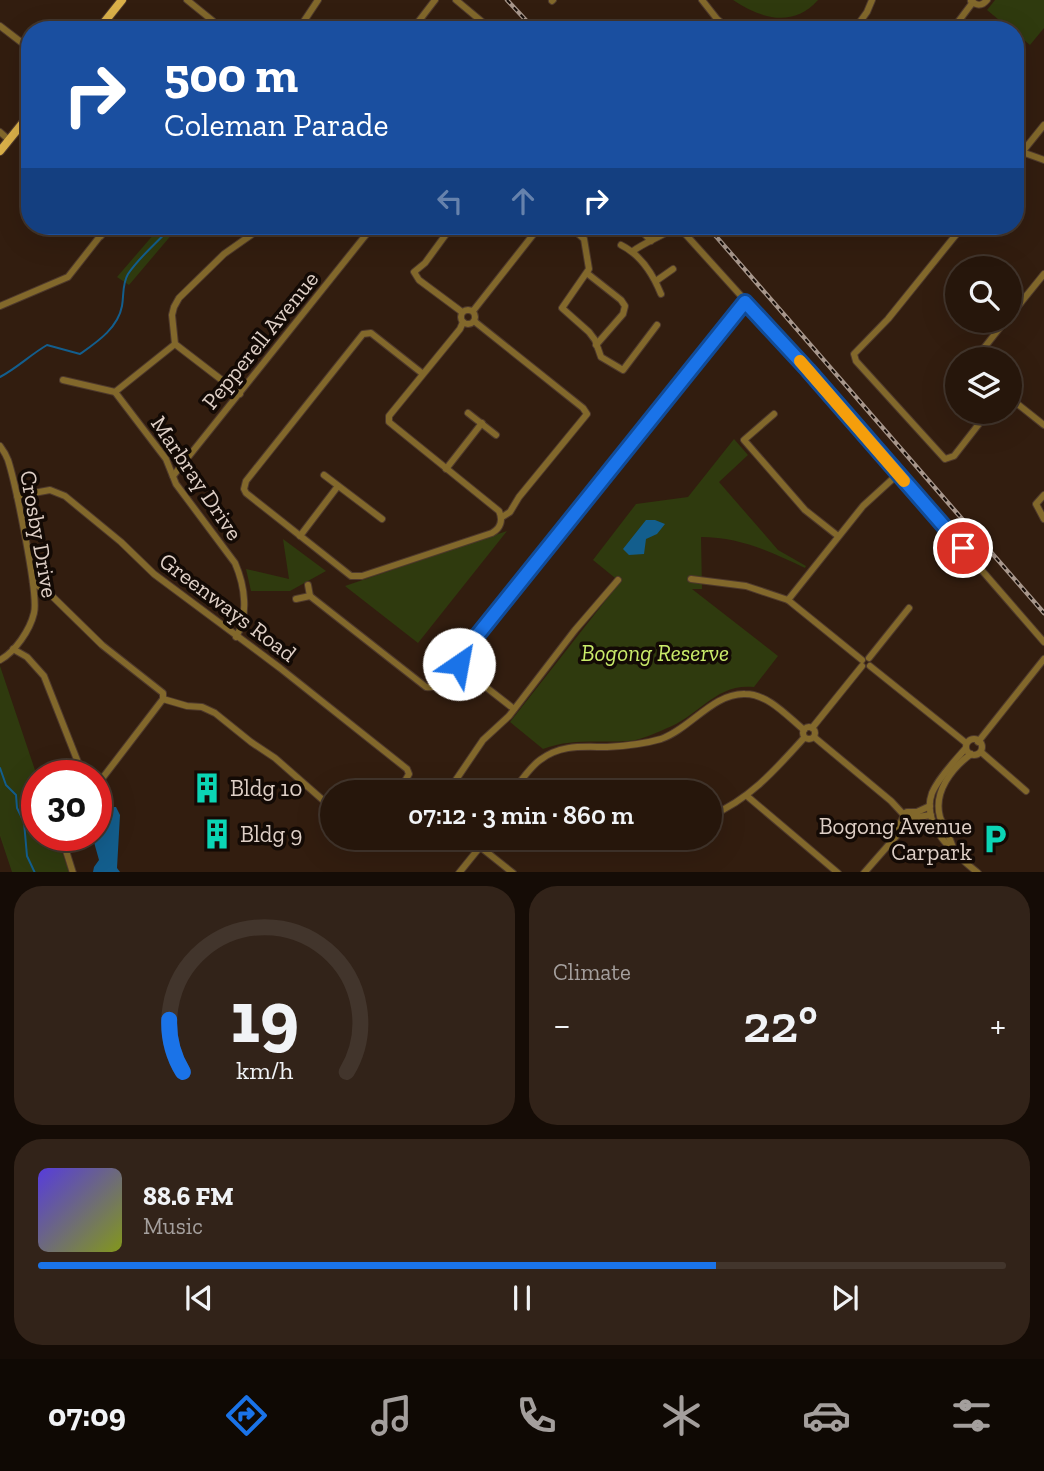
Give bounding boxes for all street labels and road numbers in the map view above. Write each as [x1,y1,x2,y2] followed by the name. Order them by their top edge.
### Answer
[196,265,324,415] street label: Pepperell Avenue
[145,410,249,546] street label: Marbray Drive
[14,468,64,600] street label: Crosby Drive
[154,546,302,668] street label: Greenways Road

